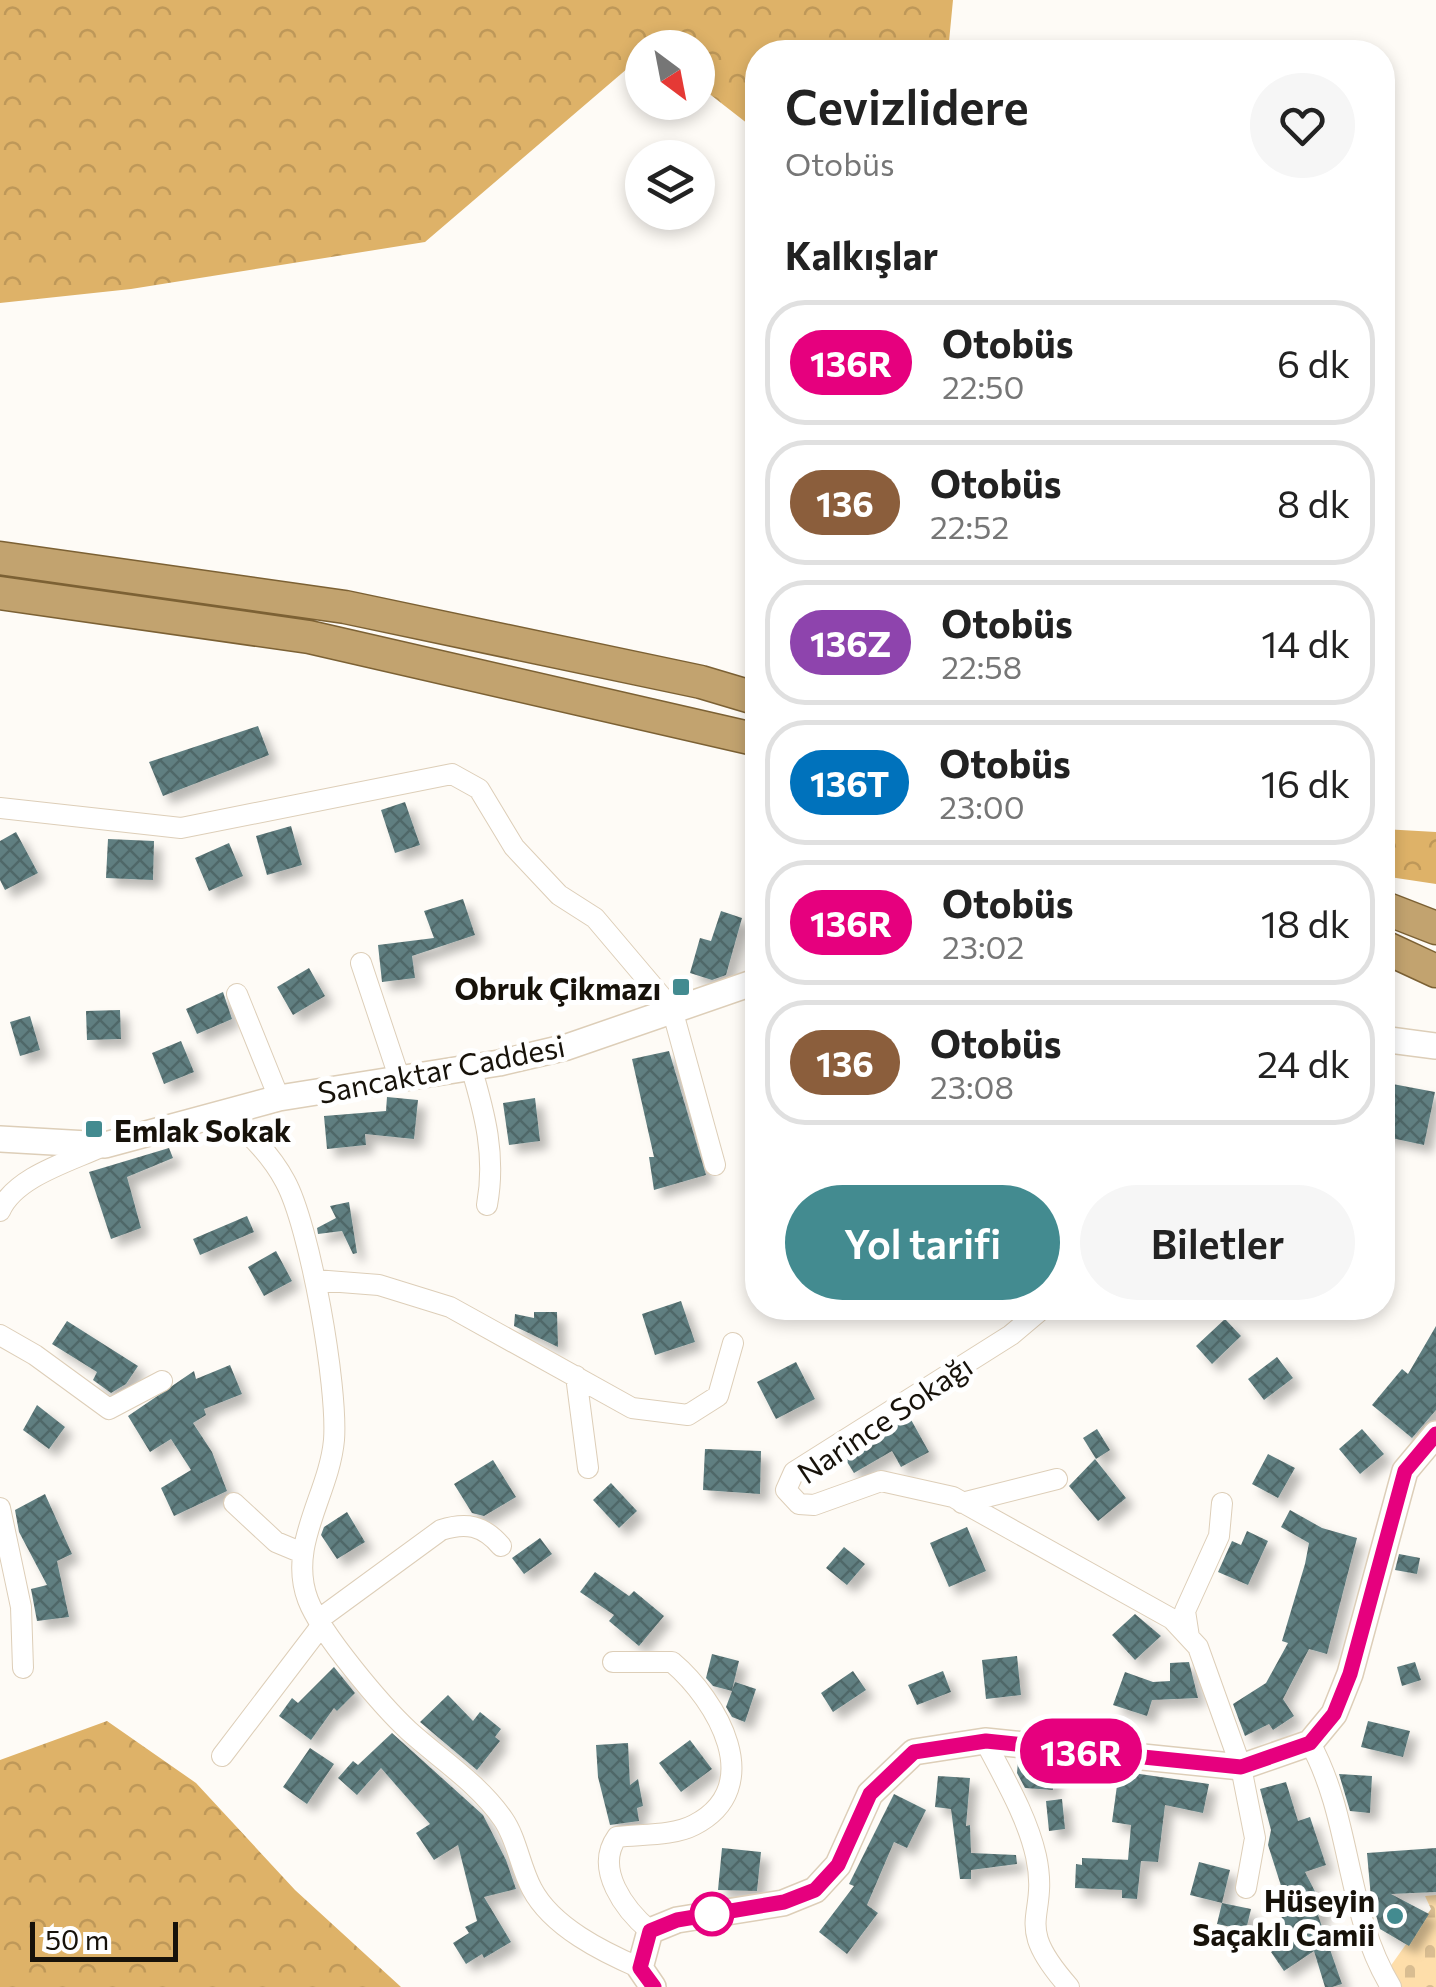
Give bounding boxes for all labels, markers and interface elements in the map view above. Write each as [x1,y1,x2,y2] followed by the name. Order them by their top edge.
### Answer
[625,30,715,120] north arrow
[625,30,715,230] map controls
[1250,73,1355,178] button: heart
[785,76,1029,135] text: Cevizlidere
[625,140,715,230] button: layers
[785,143,895,183] text: Otobüs
[785,231,938,278] text: Kalkışlar
[942,319,1073,366] text: Otobüs
[1277,339,1350,386] text: 6 dk
[810,341,892,384] text: 136R
[942,366,1024,406] text: 22:50
[930,459,1061,506] text: Otobüs
[1277,479,1350,526] text: 8 dk
[816,481,874,524] text: 136
[930,506,1009,546] text: 22:52
[941,599,1073,646] text: Otobüs
[1261,619,1350,666] text: 14 dk
[810,621,891,664] text: 136Z
[941,646,1022,686] text: 22:58
[939,739,1071,786] text: Otobüs
[1261,759,1350,806] text: 16 dk
[810,761,889,804] text: 136T
[939,786,1025,826] text: 23:00
[942,879,1073,926] text: Otobüs
[1261,899,1350,946] text: 18 dk
[810,901,892,944] text: 136R
[942,926,1024,966] text: 23:02
[454,969,661,1007] place label: Obruk Çikmazı
[670,976,692,998] marker: Obruk Çikmazı
[930,1019,1061,1066] text: Otobüs
[314,1026,568,1110] street label: Sancaktar Caddesi
[1257,1039,1350,1086] text: 24 dk
[816,1041,874,1084] text: 136
[930,1066,1014,1106] text: 23:08
[114,1111,291,1148] place label: Emlak Sokak
[83,1118,105,1140] marker: Emlak Sokak
[785,1185,1060,1300] button: Yol tarifi
[1080,1185,1355,1300] button: Biletler
[789,1346,979,1490] street label: Narince Sokağı
[1011,1718,1151,1784] line badge: 136R
[1040,1730,1122,1773] text: 136R
[1192,1881,1375,1953] place label: Hüseyin Saçaklı Camii
[691,1893,733,1935] unlabelled marker
[1384,1905,1406,1927] marker: Hüseyin Saçaklı Camii
[30,1917,178,1962] scale bar
[45,1922,109,1956] text: 50 m

